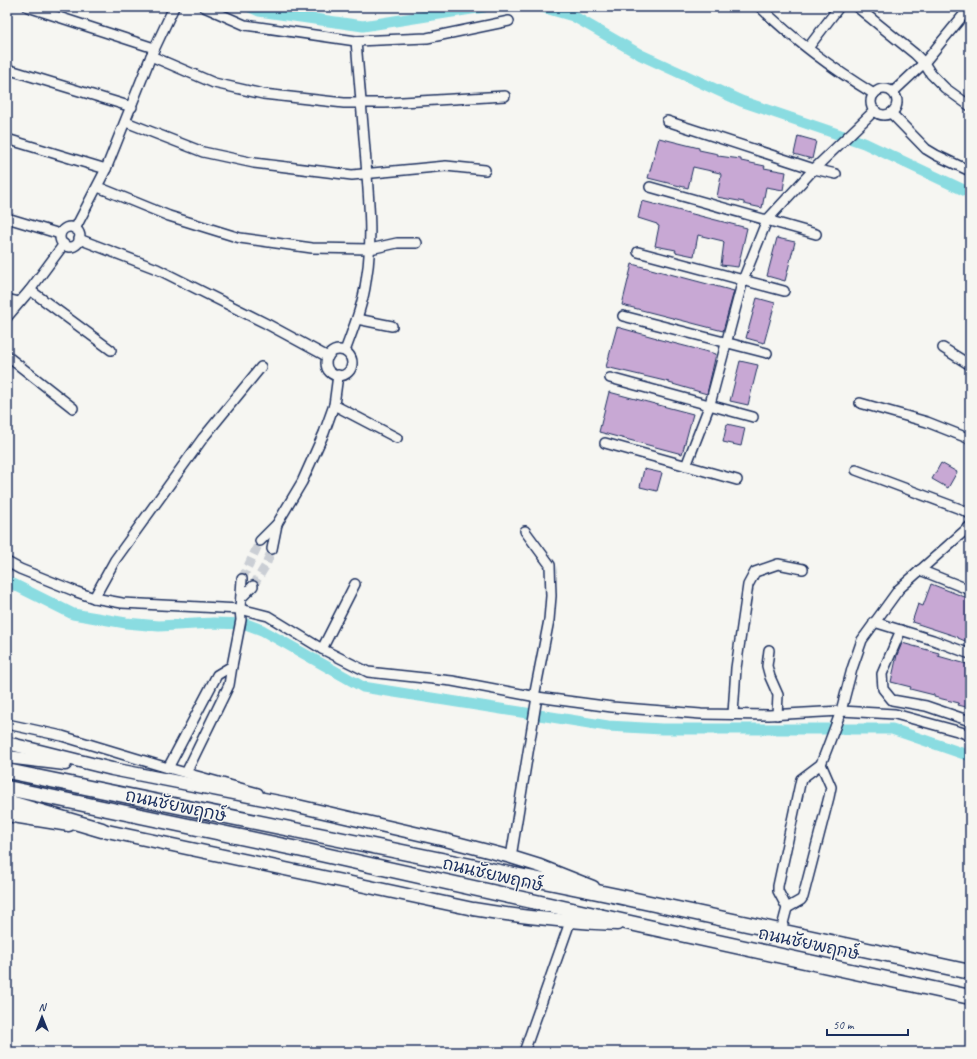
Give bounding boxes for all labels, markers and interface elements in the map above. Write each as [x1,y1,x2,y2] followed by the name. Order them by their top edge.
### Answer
[123,784,229,827] street label: ถนนชัยพฤกษ์
[440,852,546,897] street label: ถนนชัยพฤกษ์
[756,922,862,965] street label: ถนนชัยพฤกษ์
[22,997,62,1037] north arrow
[39,1000,48,1014] text: N
[827,1011,908,1037] scale bar
[833,1017,855,1033] text: 50 m

